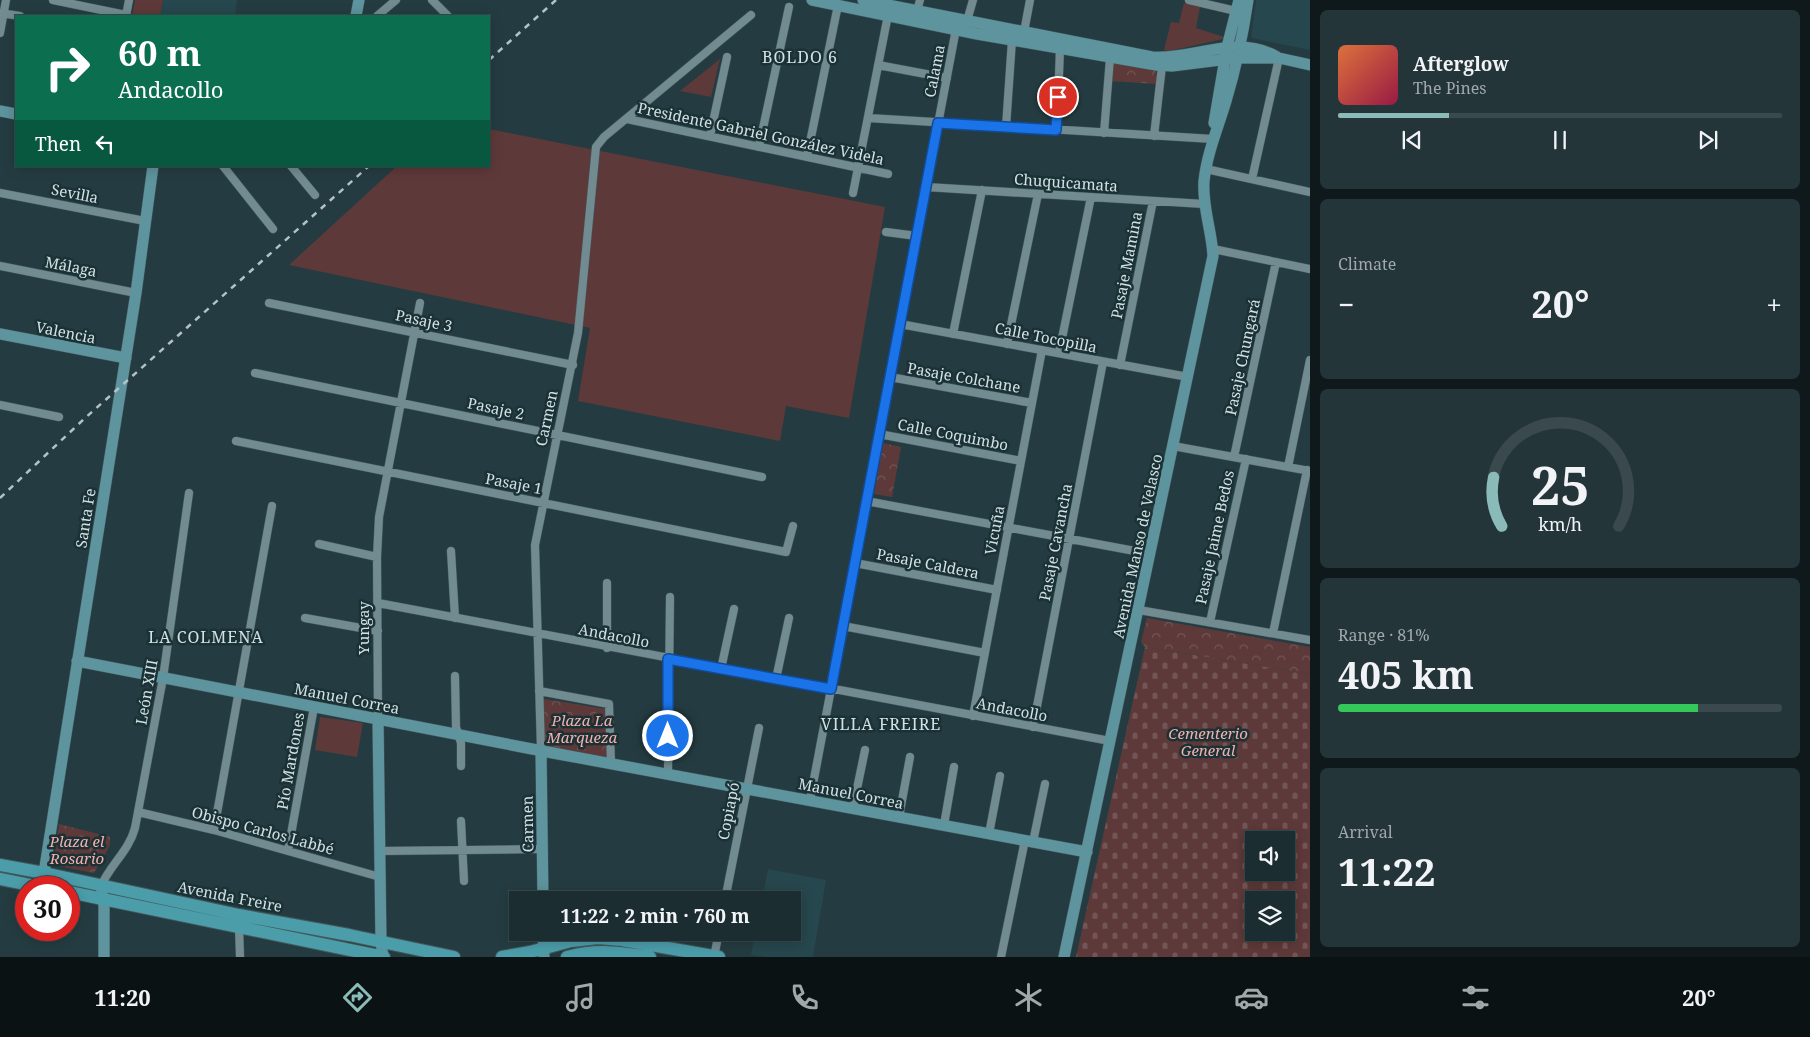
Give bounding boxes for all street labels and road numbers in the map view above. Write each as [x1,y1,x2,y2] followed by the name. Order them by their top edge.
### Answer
[919,43,949,99] street label: Calama
[636,97,886,169] street label: Presidente Gabriel González Videla
[1013,168,1119,196] street label: Chuquicamata
[50,179,100,207] street label: Sevilla
[1106,210,1146,320] street label: Pasaje Mamina
[44,251,98,281] street label: Málaga
[1220,297,1264,417] street label: Pasaje Chungará
[394,304,454,336] street label: Pasaje 3
[34,316,98,348] street label: Valencia
[993,317,1099,357] street label: Calle Tocopilla
[906,357,1022,397] street label: Pasaje Colchane
[530,388,562,448] street label: Carmen
[466,392,526,424] street label: Pasaje 2
[896,413,1010,455] street label: Calle Coquimbo
[1108,452,1166,640] street label: Avenida Manso de Velasco
[484,468,544,498] street label: Pasaje 1
[1190,468,1238,606] street label: Pasaje Jaime Bedos
[1034,482,1076,602] street label: Pasaje Cavancha
[70,487,100,549] street label: Santa Fe
[979,504,1009,556] street label: Vicuña
[875,543,981,583] street label: Pasaje Caldera
[353,601,373,656] street label: Yungay
[577,618,651,652] street label: Andacollo
[130,658,162,726] street label: León XIII
[293,678,401,718] street label: Manuel Correa
[975,692,1049,726] street label: Andacollo
[272,711,308,811] street label: Pío Mardones
[797,773,905,813] street label: Manuel Correa
[713,781,743,841] street label: Copiapó
[517,795,537,852] street label: Carmen
[190,801,336,859] street label: Obispo Carlos Labbé
[176,876,284,916] street label: Avenida Freire

